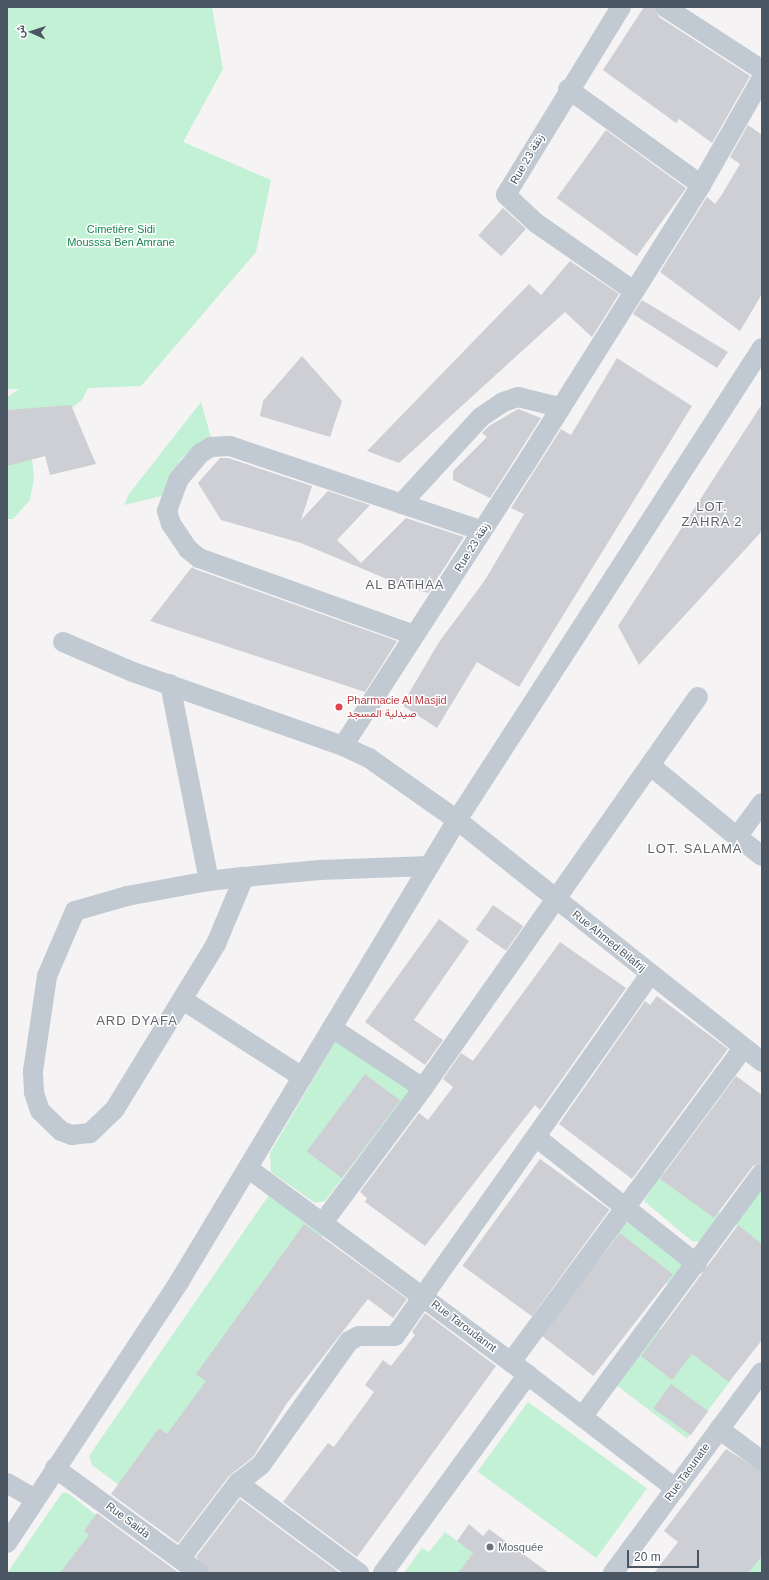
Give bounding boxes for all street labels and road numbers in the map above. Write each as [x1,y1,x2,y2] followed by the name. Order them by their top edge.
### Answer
[507,132,547,186] street label: Rue 23 زنقة
[452,520,492,574] street label: Rue 23 زنقة
[569,907,649,975] street label: Rue Ahmed Bilafrij
[429,1297,499,1355] street label: Rue Taroudannt
[662,1440,712,1504] street label: Rue Taounate
[104,1499,152,1541] street label: Rue Saida

